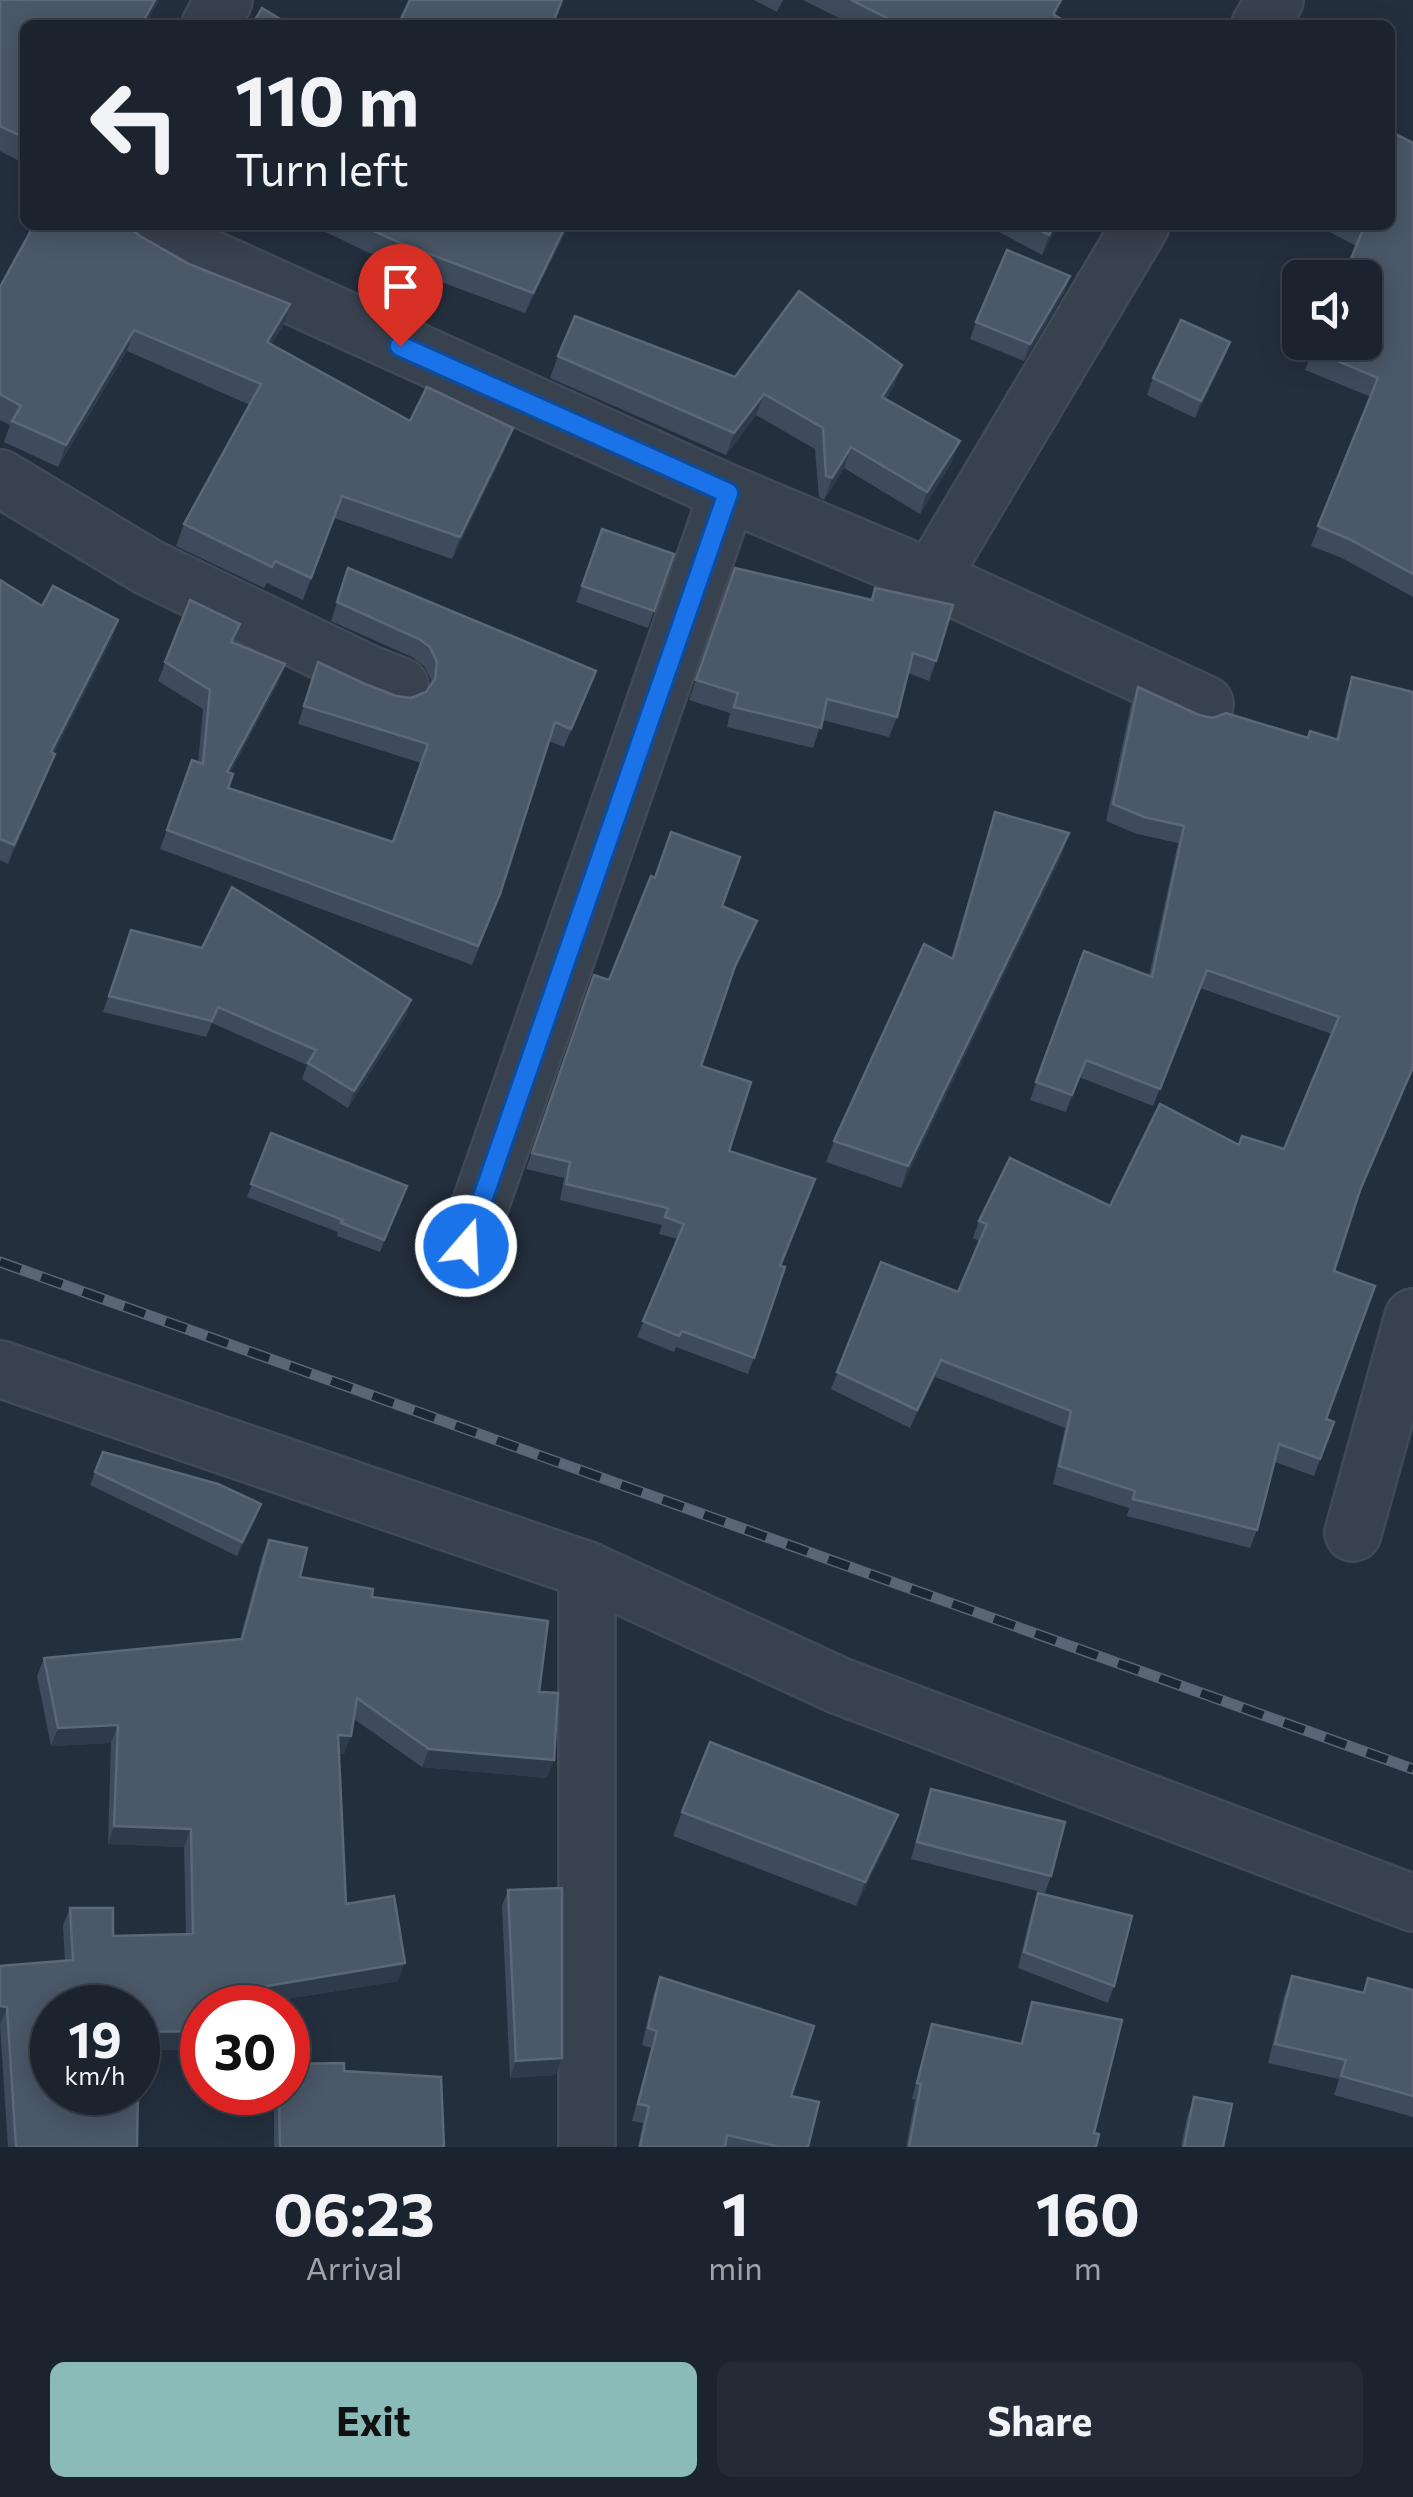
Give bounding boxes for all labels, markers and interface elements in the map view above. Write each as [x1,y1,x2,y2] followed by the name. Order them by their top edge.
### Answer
[235,55,419,140] text: 110 m
[70,60,200,190] icon: left
[235,140,409,195] text: Turn left
[358,244,443,347] pin
[373,259,428,314] icon: arrive
[1282,260,1382,360] map controls
[1282,260,1382,360] button: sound
[414,1194,518,1298] position arrow
[180,1985,310,2115] speed limit sign: 30
[68,2007,122,2068] text: 19
[65,2060,125,2090] text: km/h
[273,2175,435,2248] text: 06:23
[722,2175,749,2248] text: 1
[1036,2175,1140,2248] text: 160
[306,2247,402,2287] text: Arrival
[708,2247,763,2287] text: min
[1074,2247,1102,2287] text: m
[50,2362,697,2477] button: Exit
[717,2362,1363,2477] button: Share

